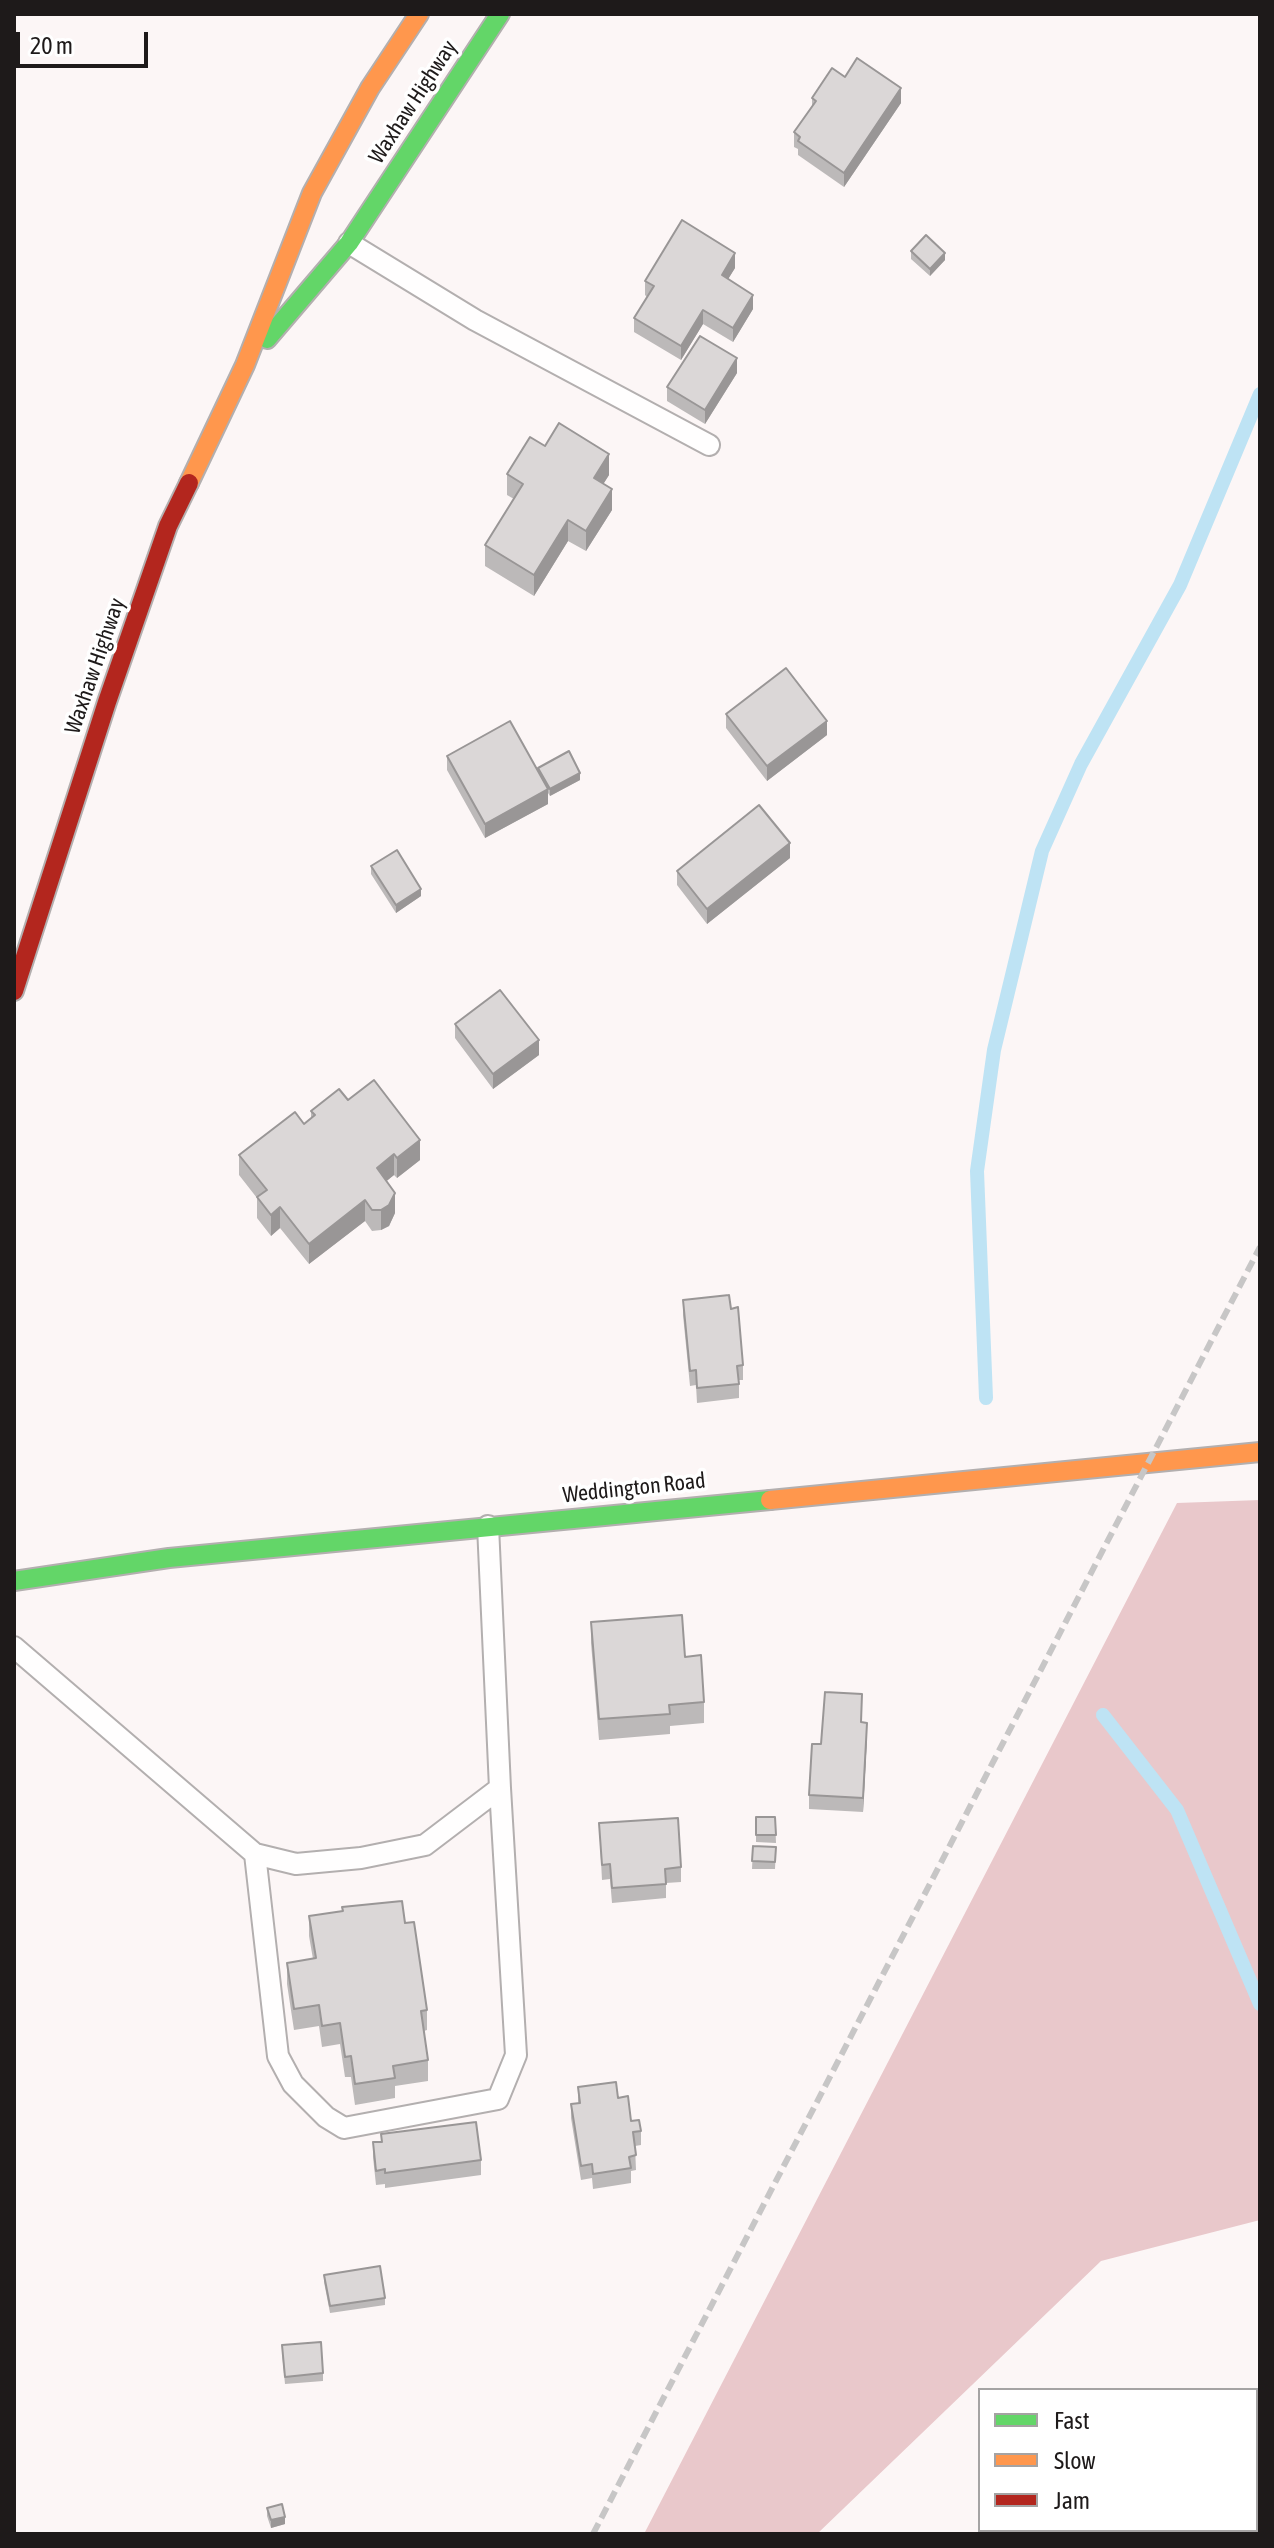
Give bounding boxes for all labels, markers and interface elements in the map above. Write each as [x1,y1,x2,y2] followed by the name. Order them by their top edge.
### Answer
[20,16,152,66] scale bar
[30,32,73,59] text: 20 m
[363,35,463,169] street label: Waxhaw Highway
[59,595,131,737] street label: Waxhaw Highway
[561,1467,707,1509] street label: Weddington Road
[978,2388,1258,2532] legend
[1054,2407,1090,2434] text: Fast
[1054,2447,1096,2474] text: Slow
[1054,2487,1090,2514] text: Jam

